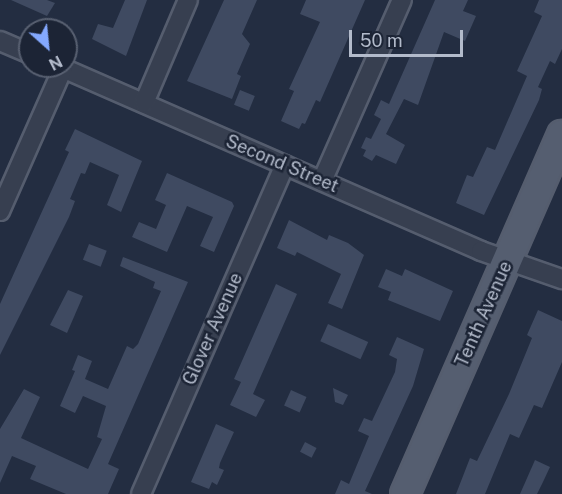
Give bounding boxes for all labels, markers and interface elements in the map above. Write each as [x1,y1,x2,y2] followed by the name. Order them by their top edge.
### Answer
[18,18,78,78] north arrow
[352,18,466,56] scale bar
[360,30,403,51] text: 50 m
[46,51,65,74] text: N
[222,131,342,197] street label: Second Street
[451,258,517,370] street label: Tenth Avenue
[179,270,247,388] street label: Glover Avenue

